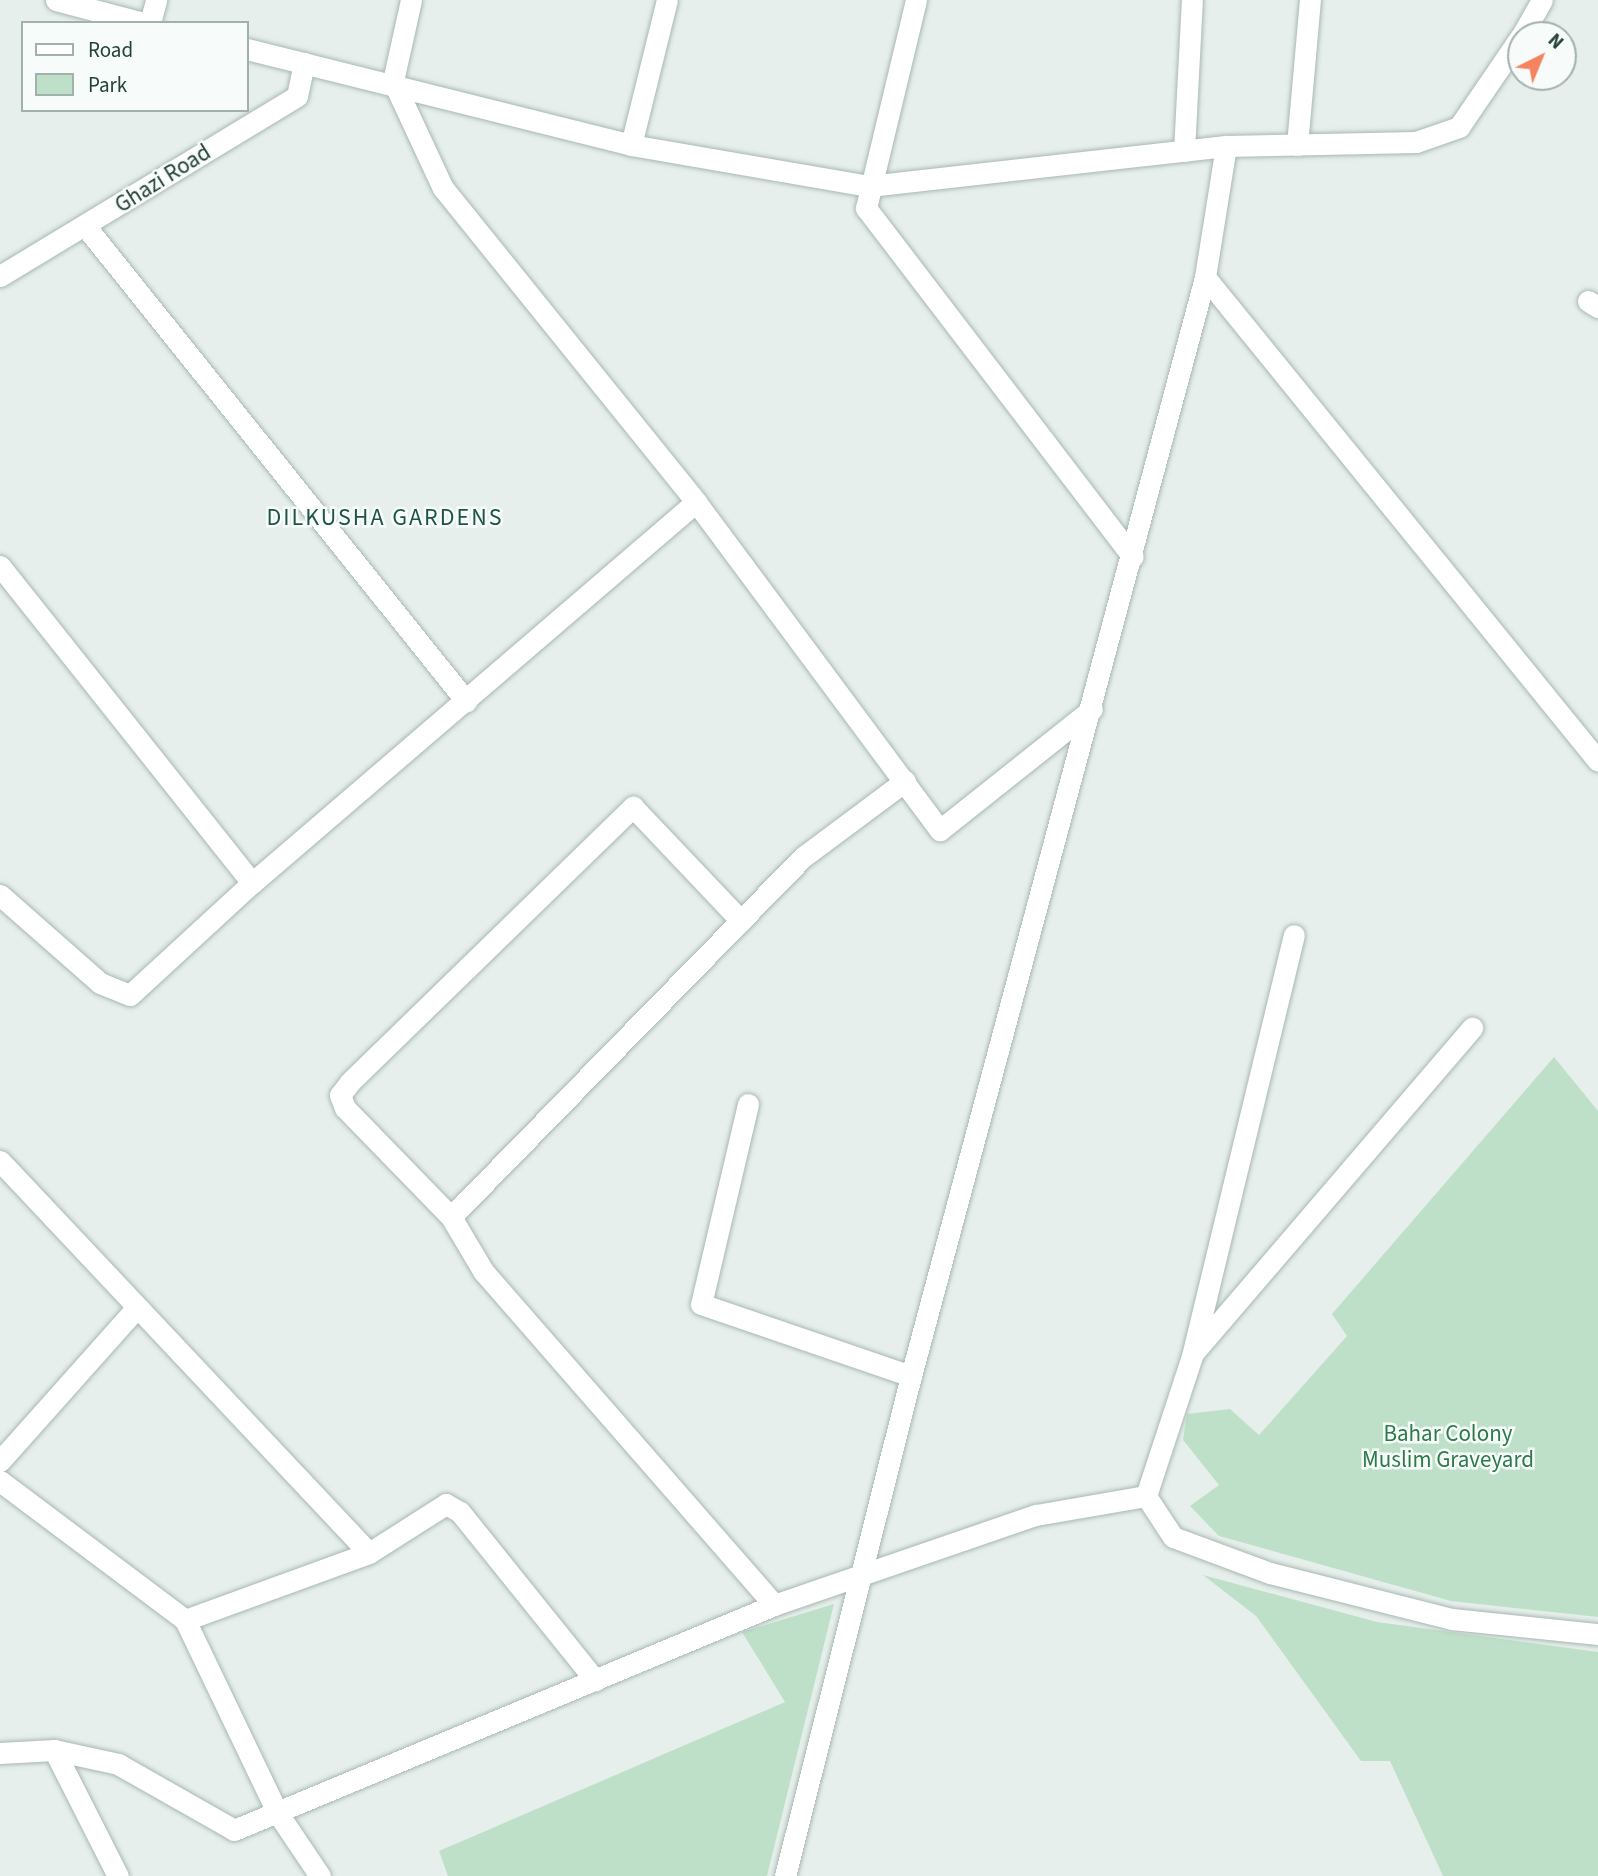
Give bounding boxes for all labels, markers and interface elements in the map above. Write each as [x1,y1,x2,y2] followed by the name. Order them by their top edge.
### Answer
[21,21,248,112] legend
[1507,21,1577,91] north arrow
[1541,28,1569,56] text: N
[88,35,133,65] text: Road
[88,70,127,100] text: Park
[110,139,216,219] street label: Ghazi Road
[269,504,501,532] district label: DILKUSHA GARDENS
[1362,1420,1534,1474] park label: Bahar Colony Muslim Graveyard

